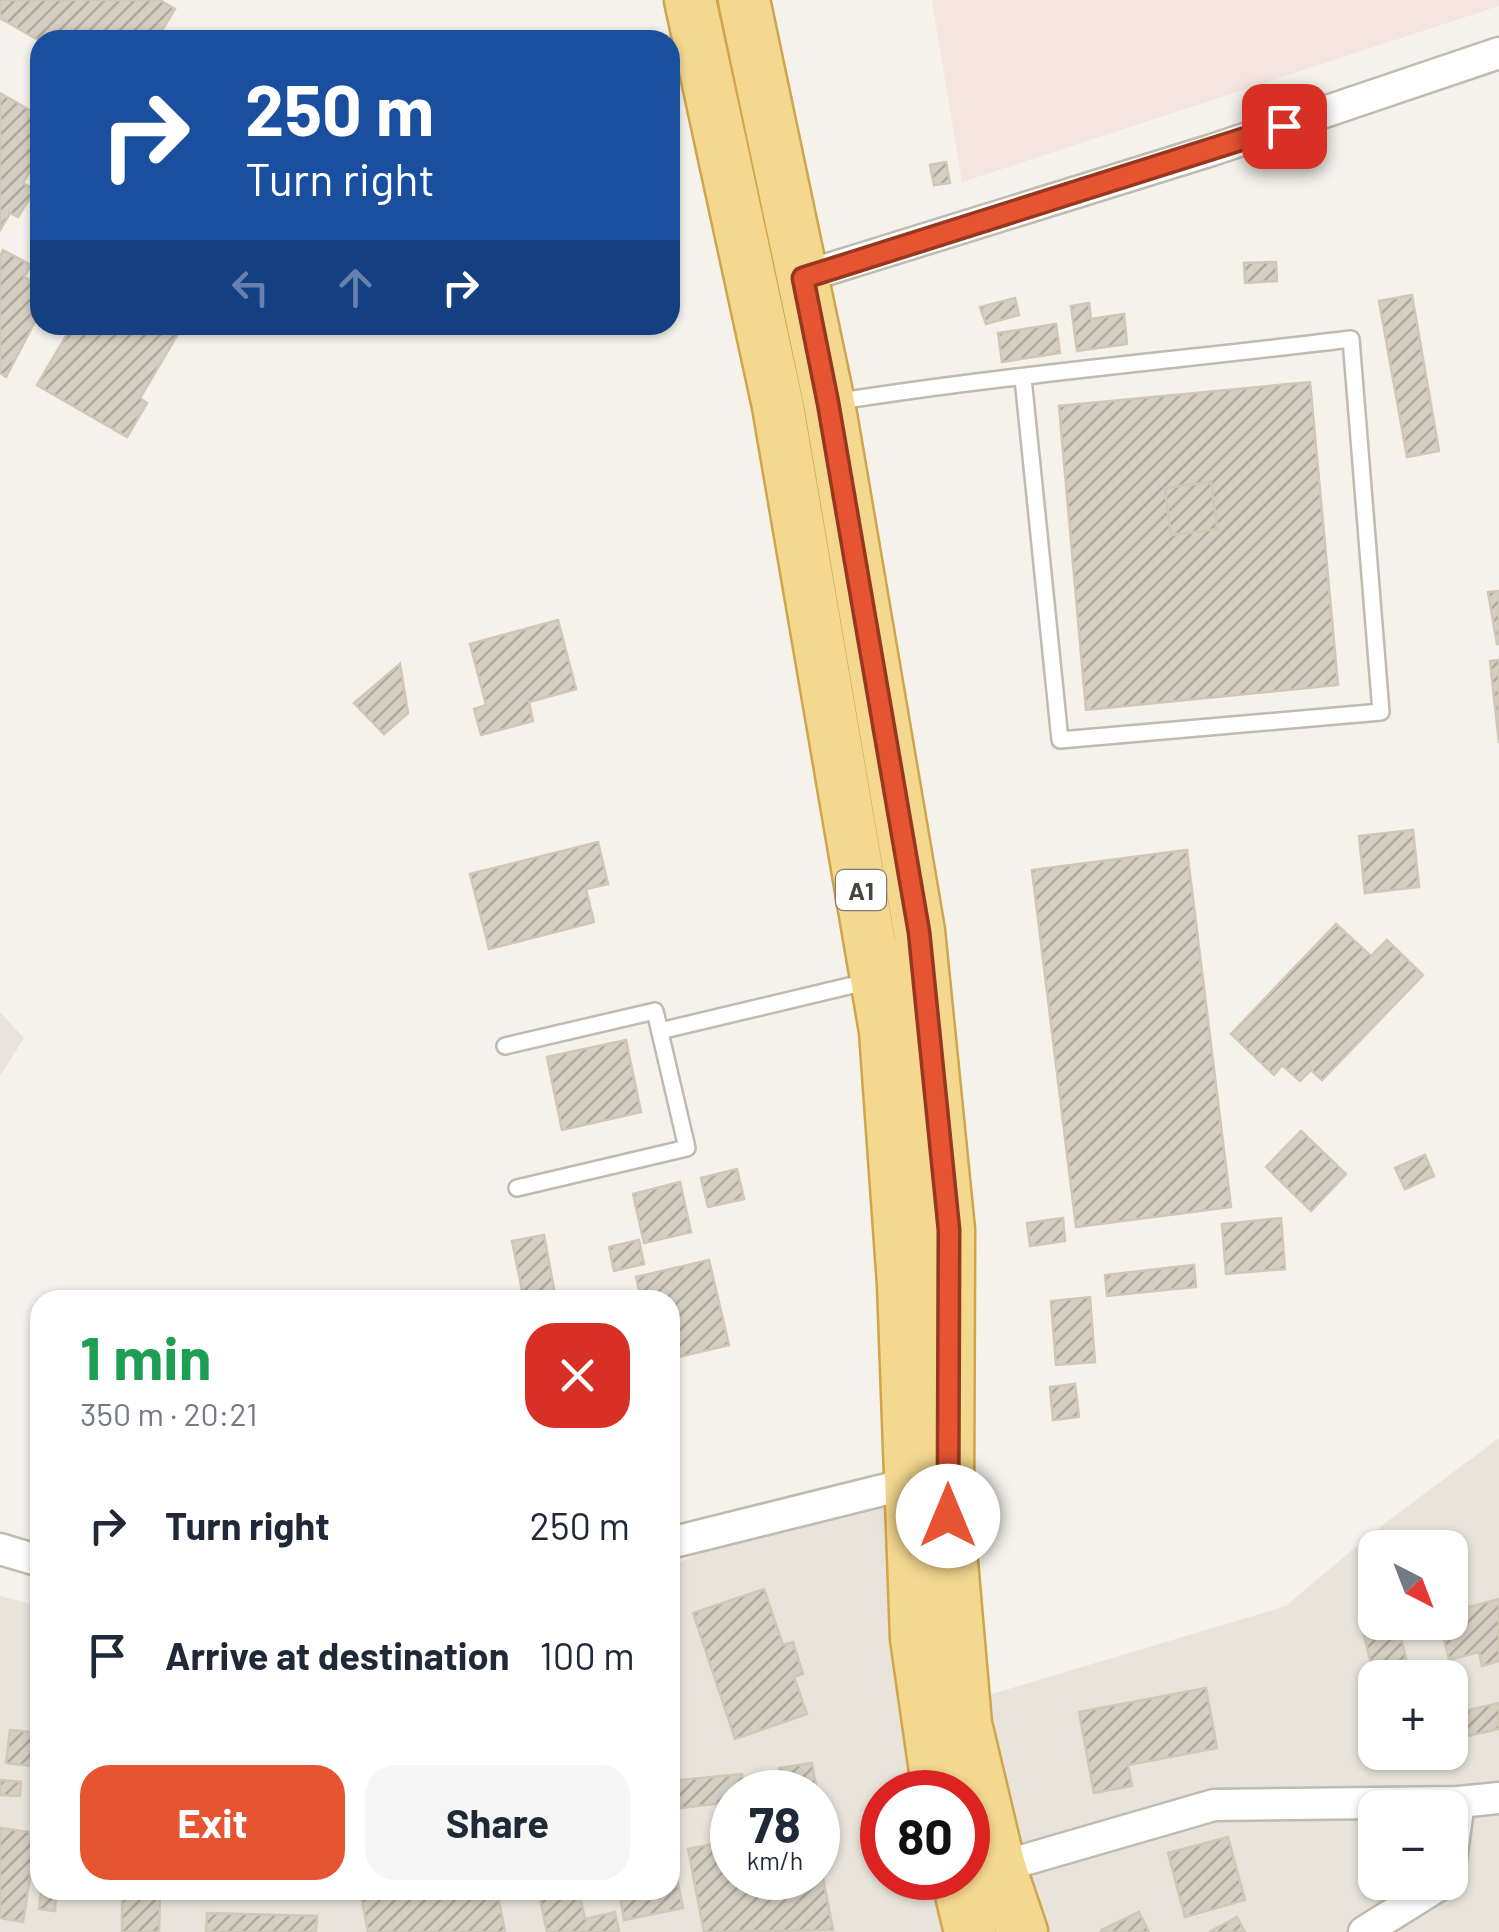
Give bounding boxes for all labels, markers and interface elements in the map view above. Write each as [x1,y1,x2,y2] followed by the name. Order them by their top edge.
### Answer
[245,66,434,150] text: 250 m
[80,70,210,200] icon: right
[1242,84,1327,169] pin
[1257,99,1312,154] icon: arrive
[245,151,435,205] text: Turn right
[223,260,278,315] icon: left
[328,260,383,315] icon: ahead
[433,260,488,315] icon: right
[836,870,886,910] road number: A1
[80,1320,211,1392] text: 1 min
[525,1323,630,1428] button: close
[80,1394,257,1432] text: 350 m · 20:21
[896,1464,1000,1568] position arrow
[80,1498,135,1553] icon: right
[165,1502,330,1548] text: Turn right
[530,1502,630,1548] text: 250 m
[1358,1530,1468,1640] north arrow
[1358,1530,1468,1900] map controls
[80,1628,135,1683] icon: arrive
[165,1632,510,1678] text: Arrive at destination
[540,1632,635,1678] text: 100 m
[1358,1660,1468,1770] button: +
[80,1765,345,1880] button: Exit
[365,1765,630,1880] button: Share
[860,1770,990,1900] speed limit sign: 80
[1358,1790,1468,1900] button: −
[749,1793,801,1853] text: 78
[747,1845,803,1875] text: km/h

